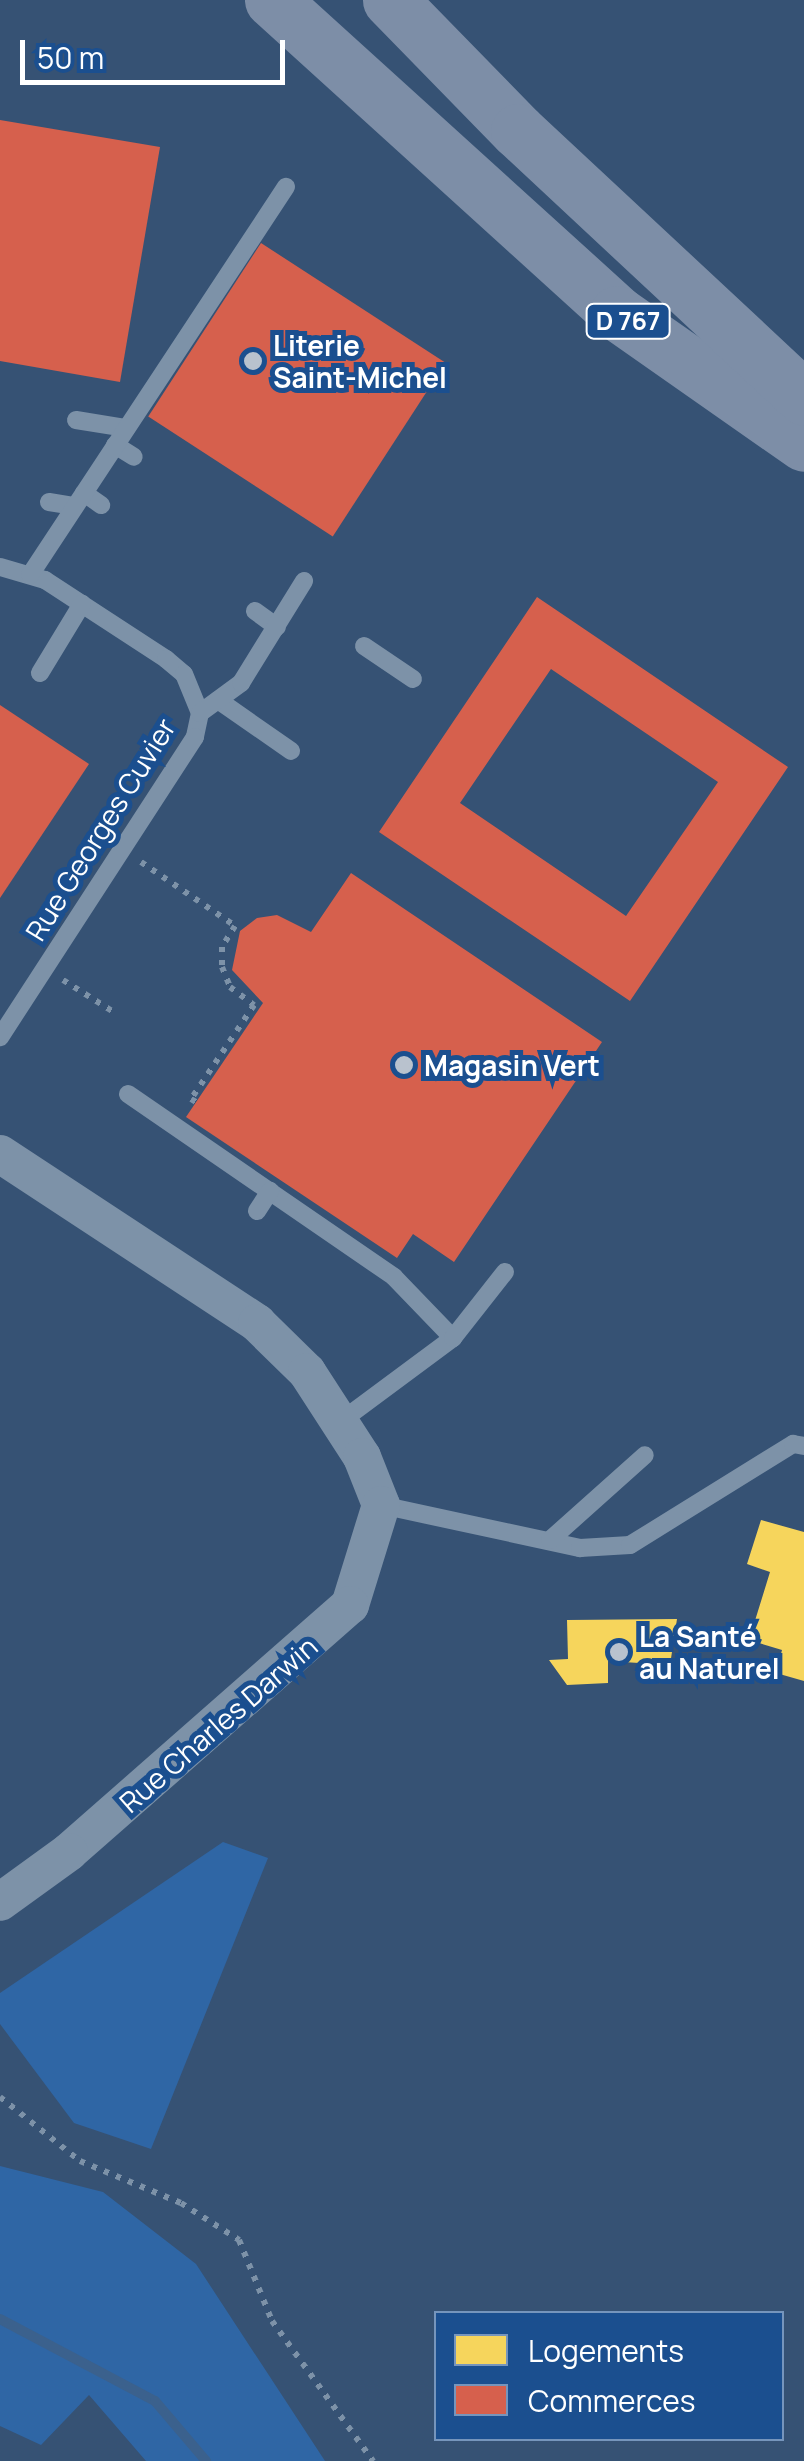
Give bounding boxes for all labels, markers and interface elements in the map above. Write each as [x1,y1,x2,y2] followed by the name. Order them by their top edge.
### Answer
[25,20,290,82] scale bar
[37,37,104,78] text: 50 m
[586,301,670,341] road number: D 767
[273,328,447,394] place label: Literie Saint-Michel
[242,350,264,372] marker: Literie Saint-Michel
[18,712,182,946] street label: Rue Georges Cuvier
[424,1048,600,1082] place label: Magasin Vert
[393,1054,415,1076] marker: Magasin Vert
[639,1619,780,1685] place label: La Santé au Naturel
[112,1629,324,1819] street label: Rue Charles Darwin
[608,1641,630,1663] marker: La Santé au Naturel
[434,2311,784,2441] legend
[528,2330,684,2371] text: Logements
[528,2380,695,2421] text: Commerces

